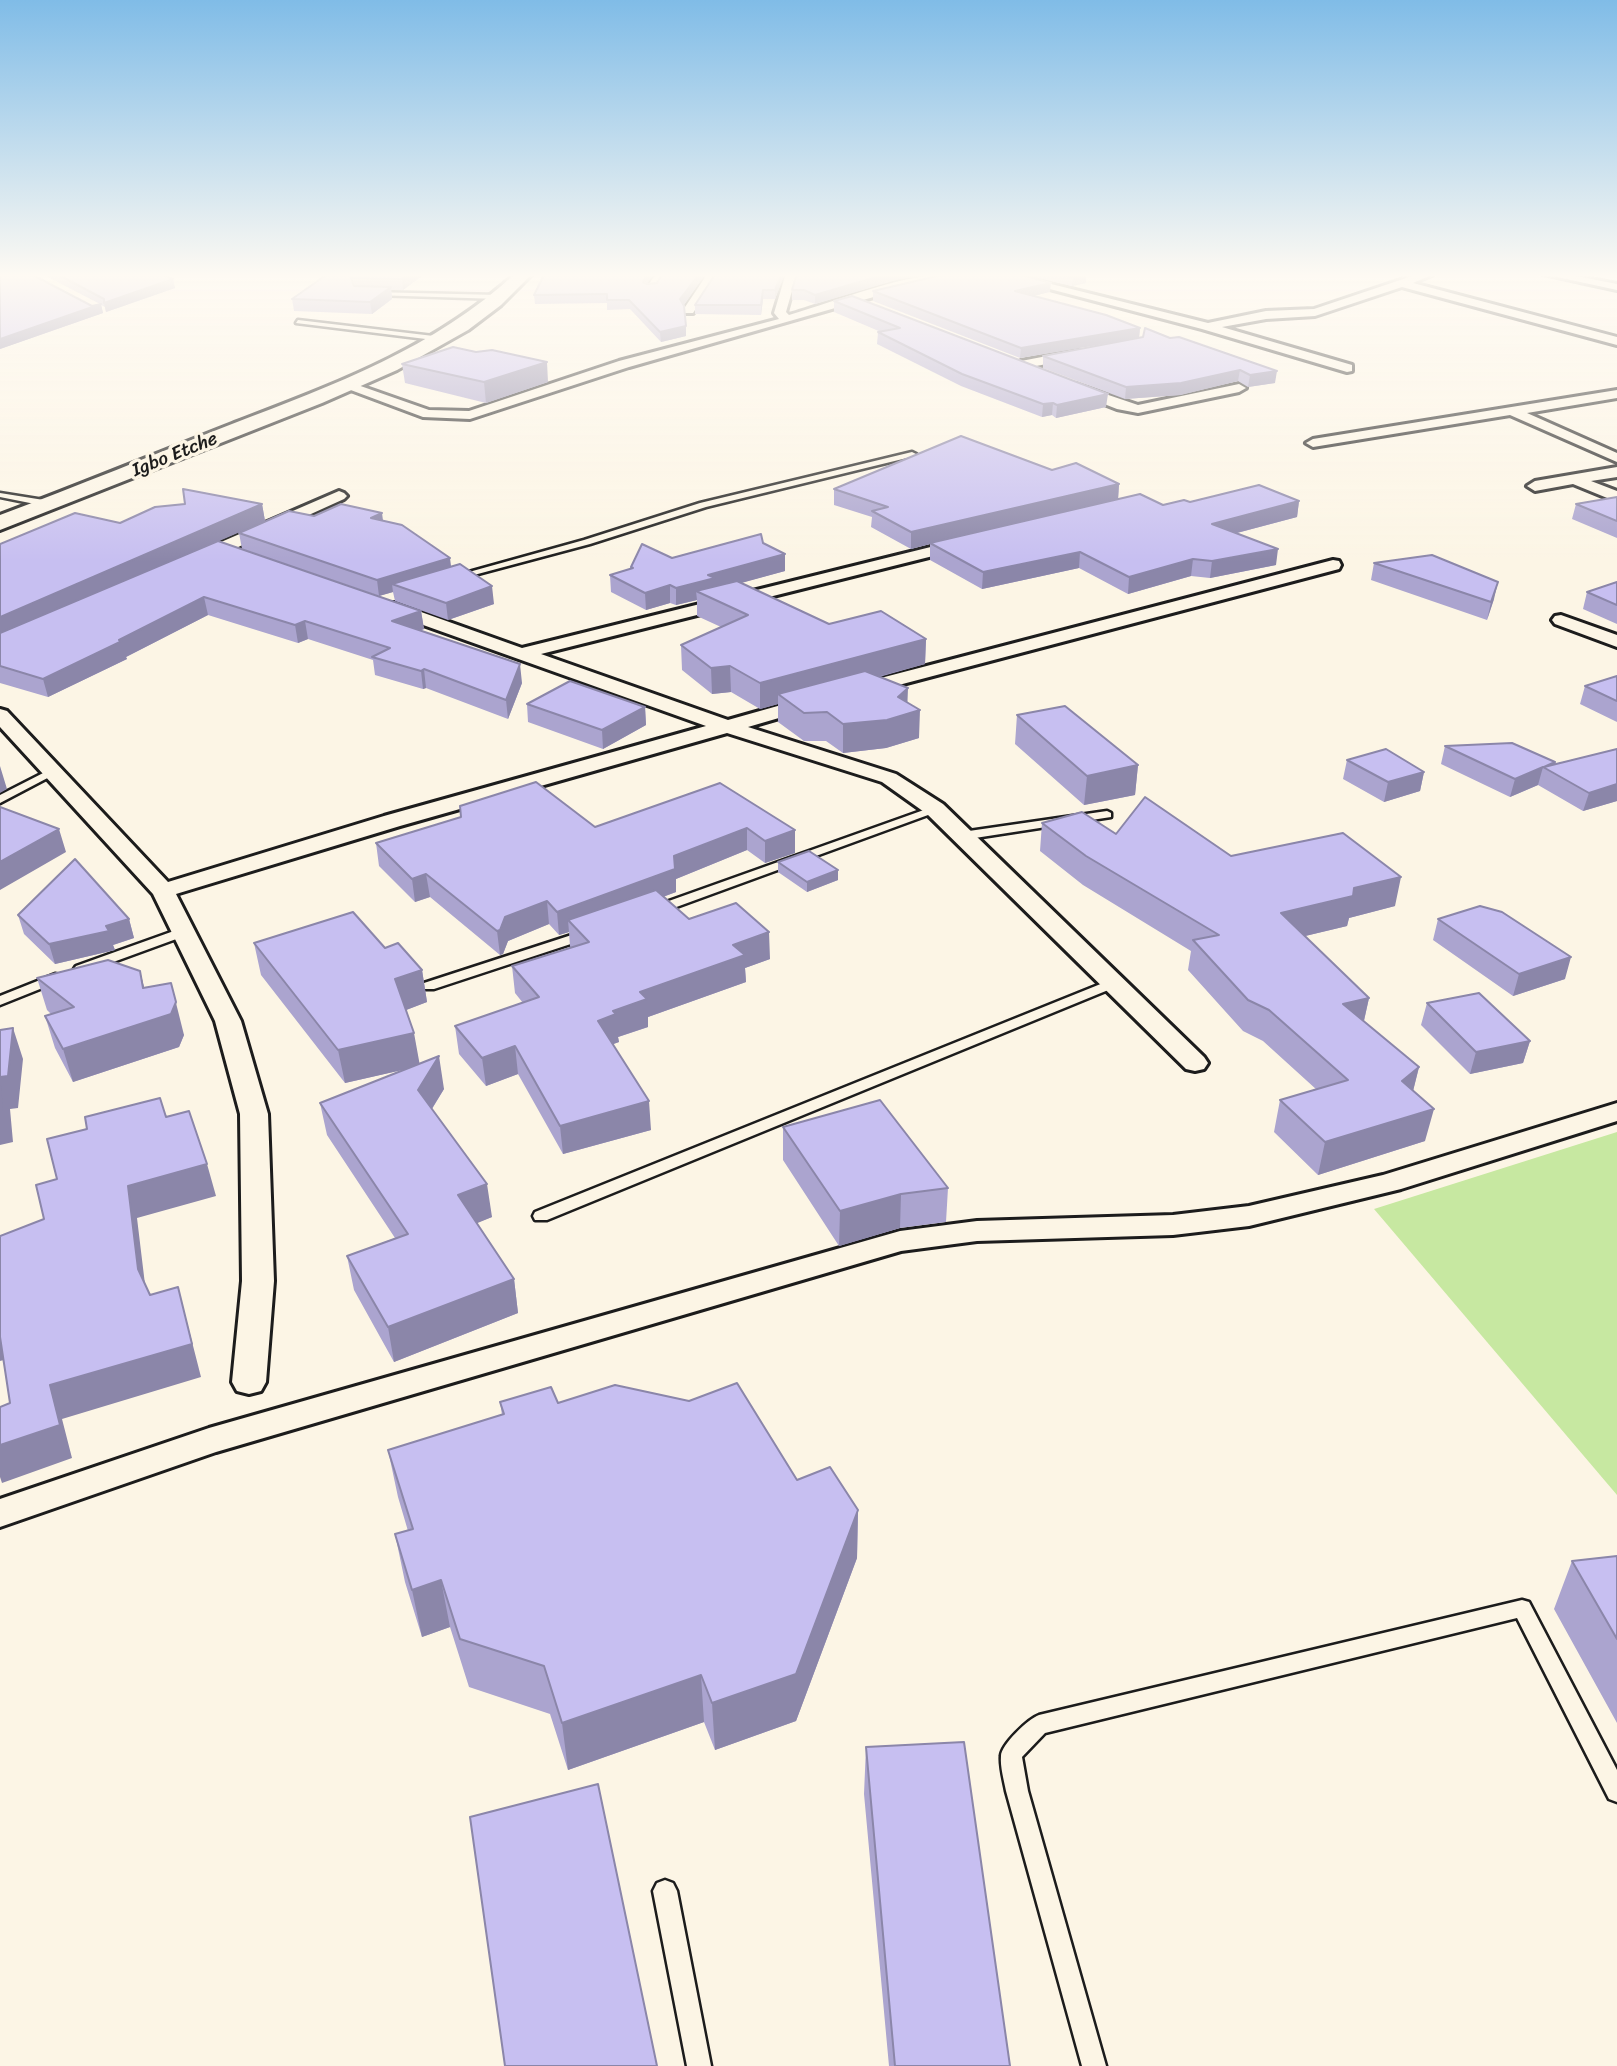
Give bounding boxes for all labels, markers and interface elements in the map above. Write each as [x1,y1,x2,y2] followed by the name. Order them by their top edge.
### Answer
[129,428,221,482] street label: Igbo Etche

